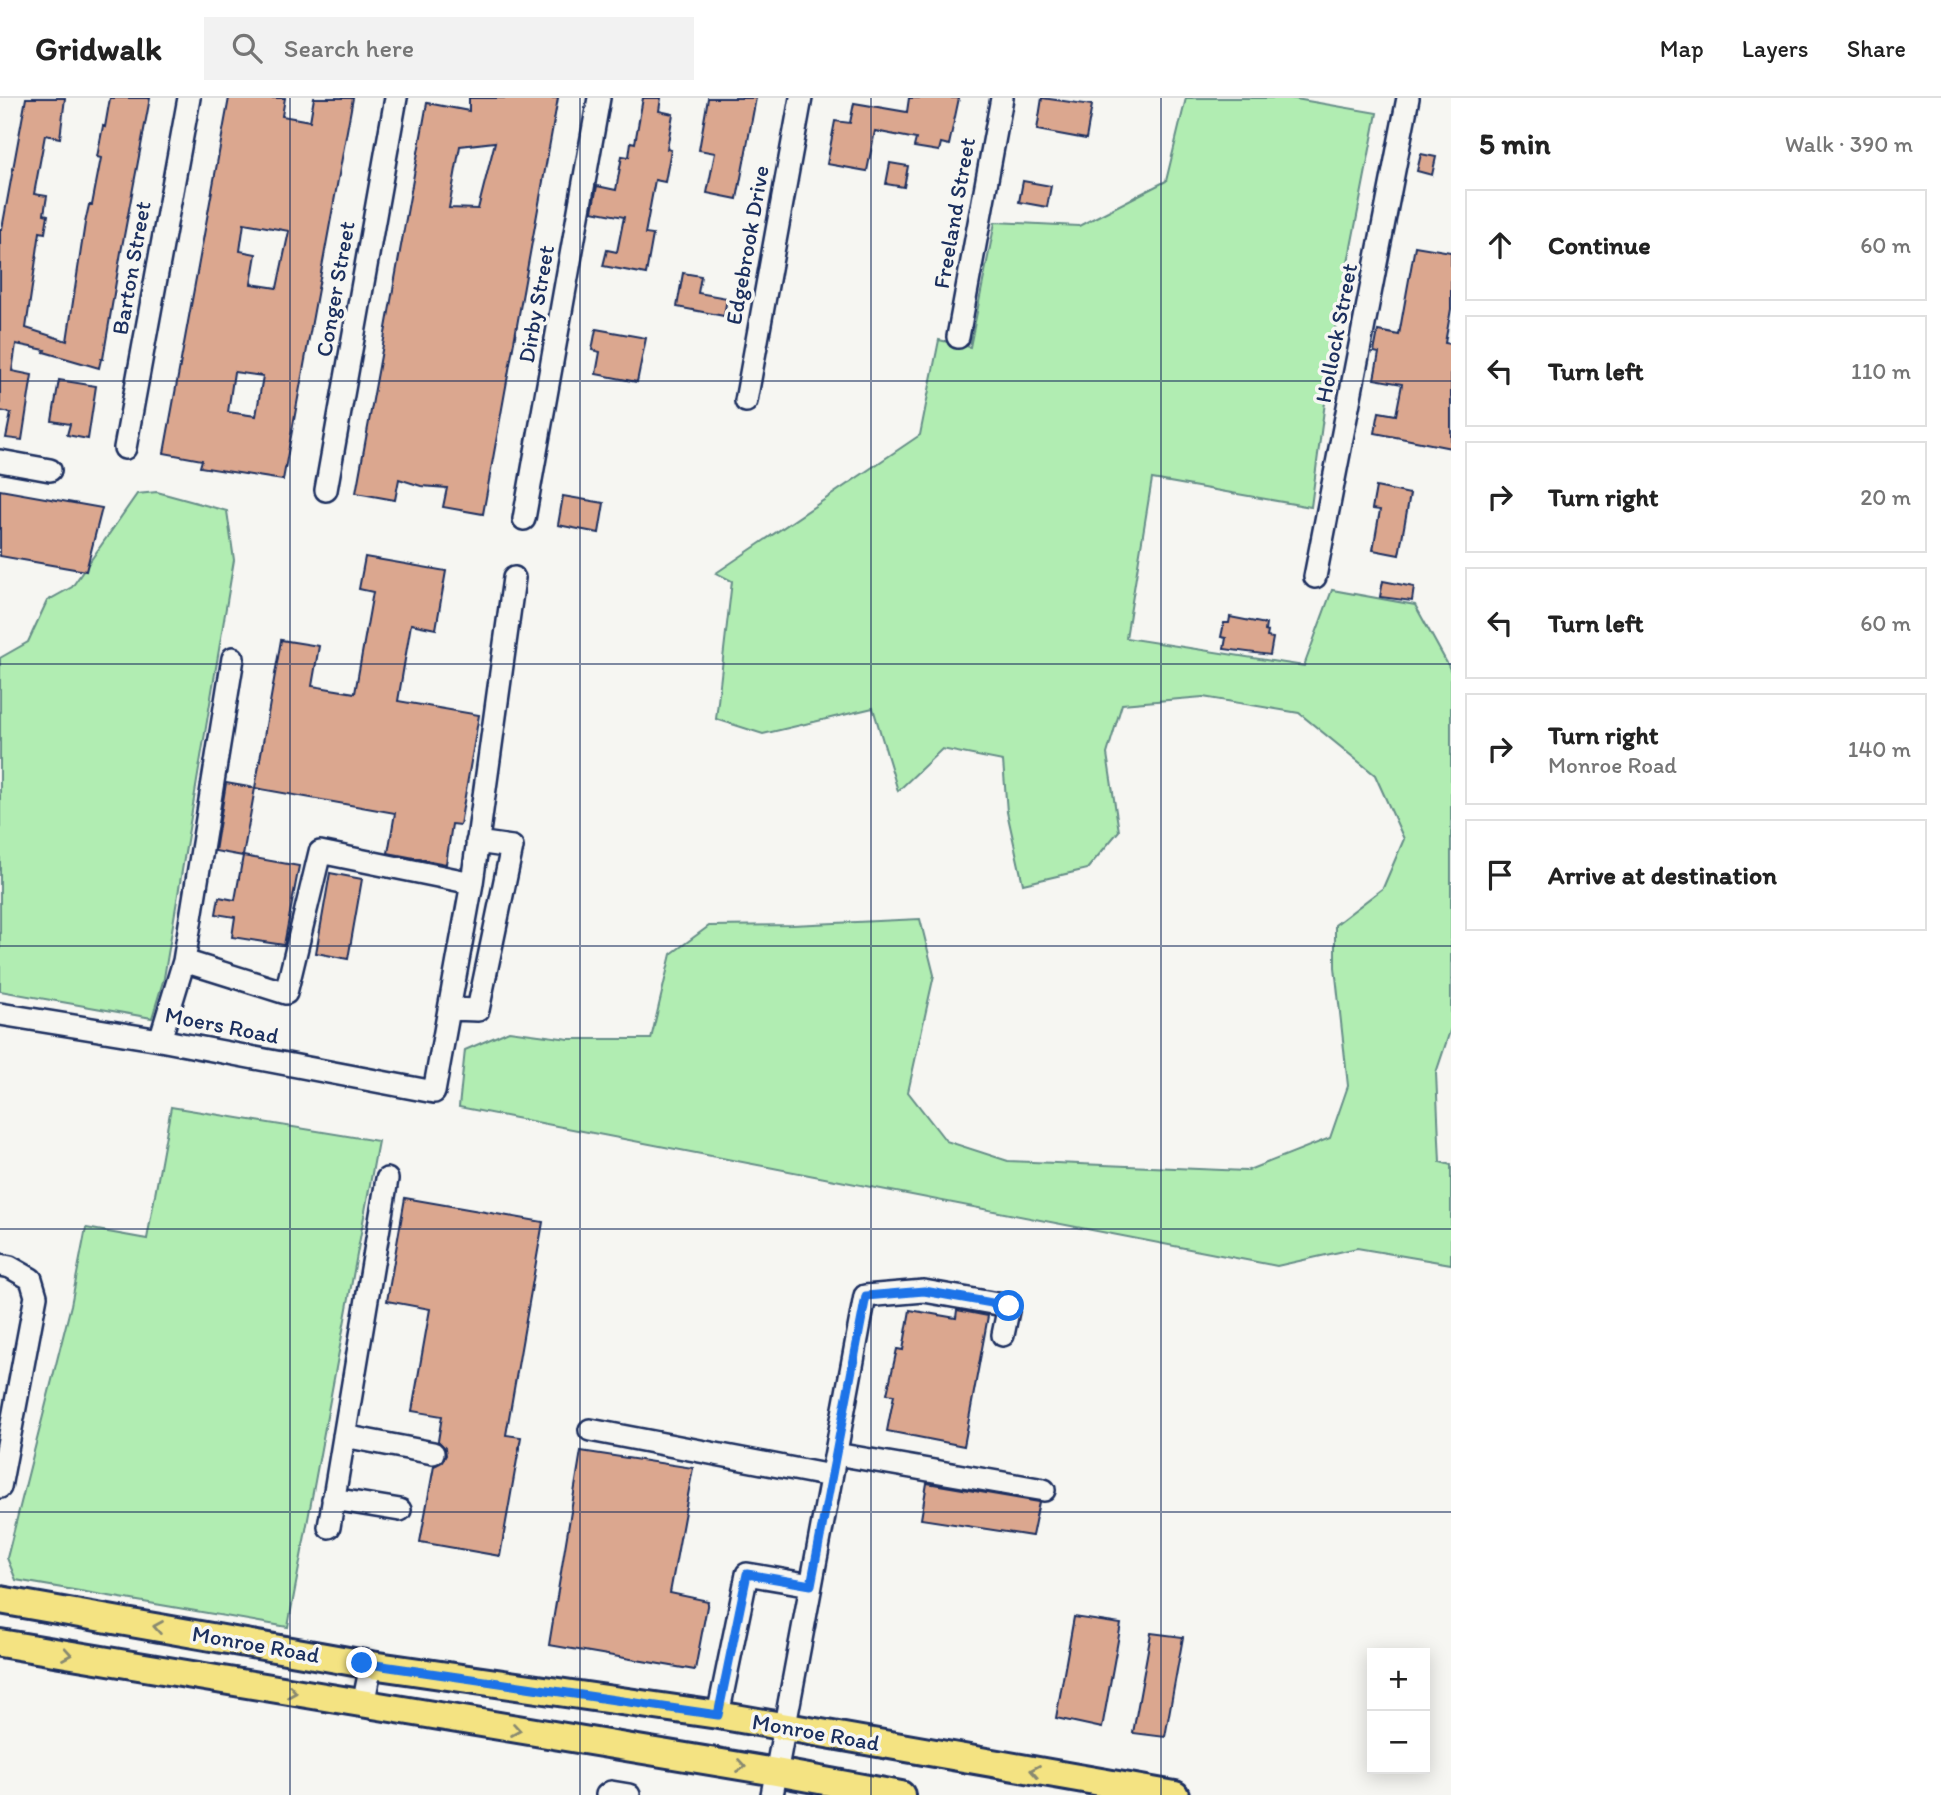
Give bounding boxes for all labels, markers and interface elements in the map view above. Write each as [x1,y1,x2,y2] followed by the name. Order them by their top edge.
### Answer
[204,17,694,80] search box
[35,29,162,68] text: Gridwalk
[228,29,266,67] icon: search
[284,32,414,64] text: Search here
[1660,34,1704,63] text: Map
[1742,34,1809,63] text: Layers
[1847,34,1906,63] text: Share
[1479,125,1550,162] text: 5 min
[1785,130,1913,158] text: Walk · 390 m
[927,135,981,291] street label: Freeland Street
[719,163,775,327] street label: Edgebrook Drive
[105,199,157,337] street label: Barton Street
[309,219,361,359] street label: Conger Street
[1481,226,1519,264] icon: ahead
[1548,229,1651,261] text: Continue
[1860,231,1911,259] text: 60 m
[512,243,560,365] street label: Dirby Street
[1309,261,1363,405] street label: Hollock Street
[1481,352,1519,390] icon: left
[1548,355,1644,387] text: Turn left
[1851,357,1911,385] text: 110 m
[1481,478,1519,516] icon: right
[1548,481,1659,513] text: Turn right
[1860,483,1911,511] text: 20 m
[1481,604,1519,642] icon: left
[1548,607,1644,639] text: Turn left
[1860,609,1911,637] text: 60 m
[1548,719,1659,751] text: Turn right
[1481,730,1519,768] icon: right
[1848,735,1911,763] text: 140 m
[1548,751,1677,779] text: Monroe Road
[1481,856,1519,894] icon: arrive
[1548,859,1777,891] text: Arrive at destination
[163,1000,282,1050] street label: Moers Road
[993,1290,1024,1321] route start
[190,1619,322,1669] street label: Monroe Road
[152,1620,164,1635] one-way arrow
[61,1646,73,1661] one-way arrow
[346,1647,377,1678] route end
[1367,1648,1430,1774] map controls
[1367,1648,1430,1711] button: +
[285,1684,297,1699] one-way arrow
[750,1707,882,1757] street label: Monroe Road
[1367,1711,1430,1774] button: −
[510,1722,522,1737] one-way arrow
[735,1758,746,1773] one-way arrow
[1029,1764,1041,1779] one-way arrow

